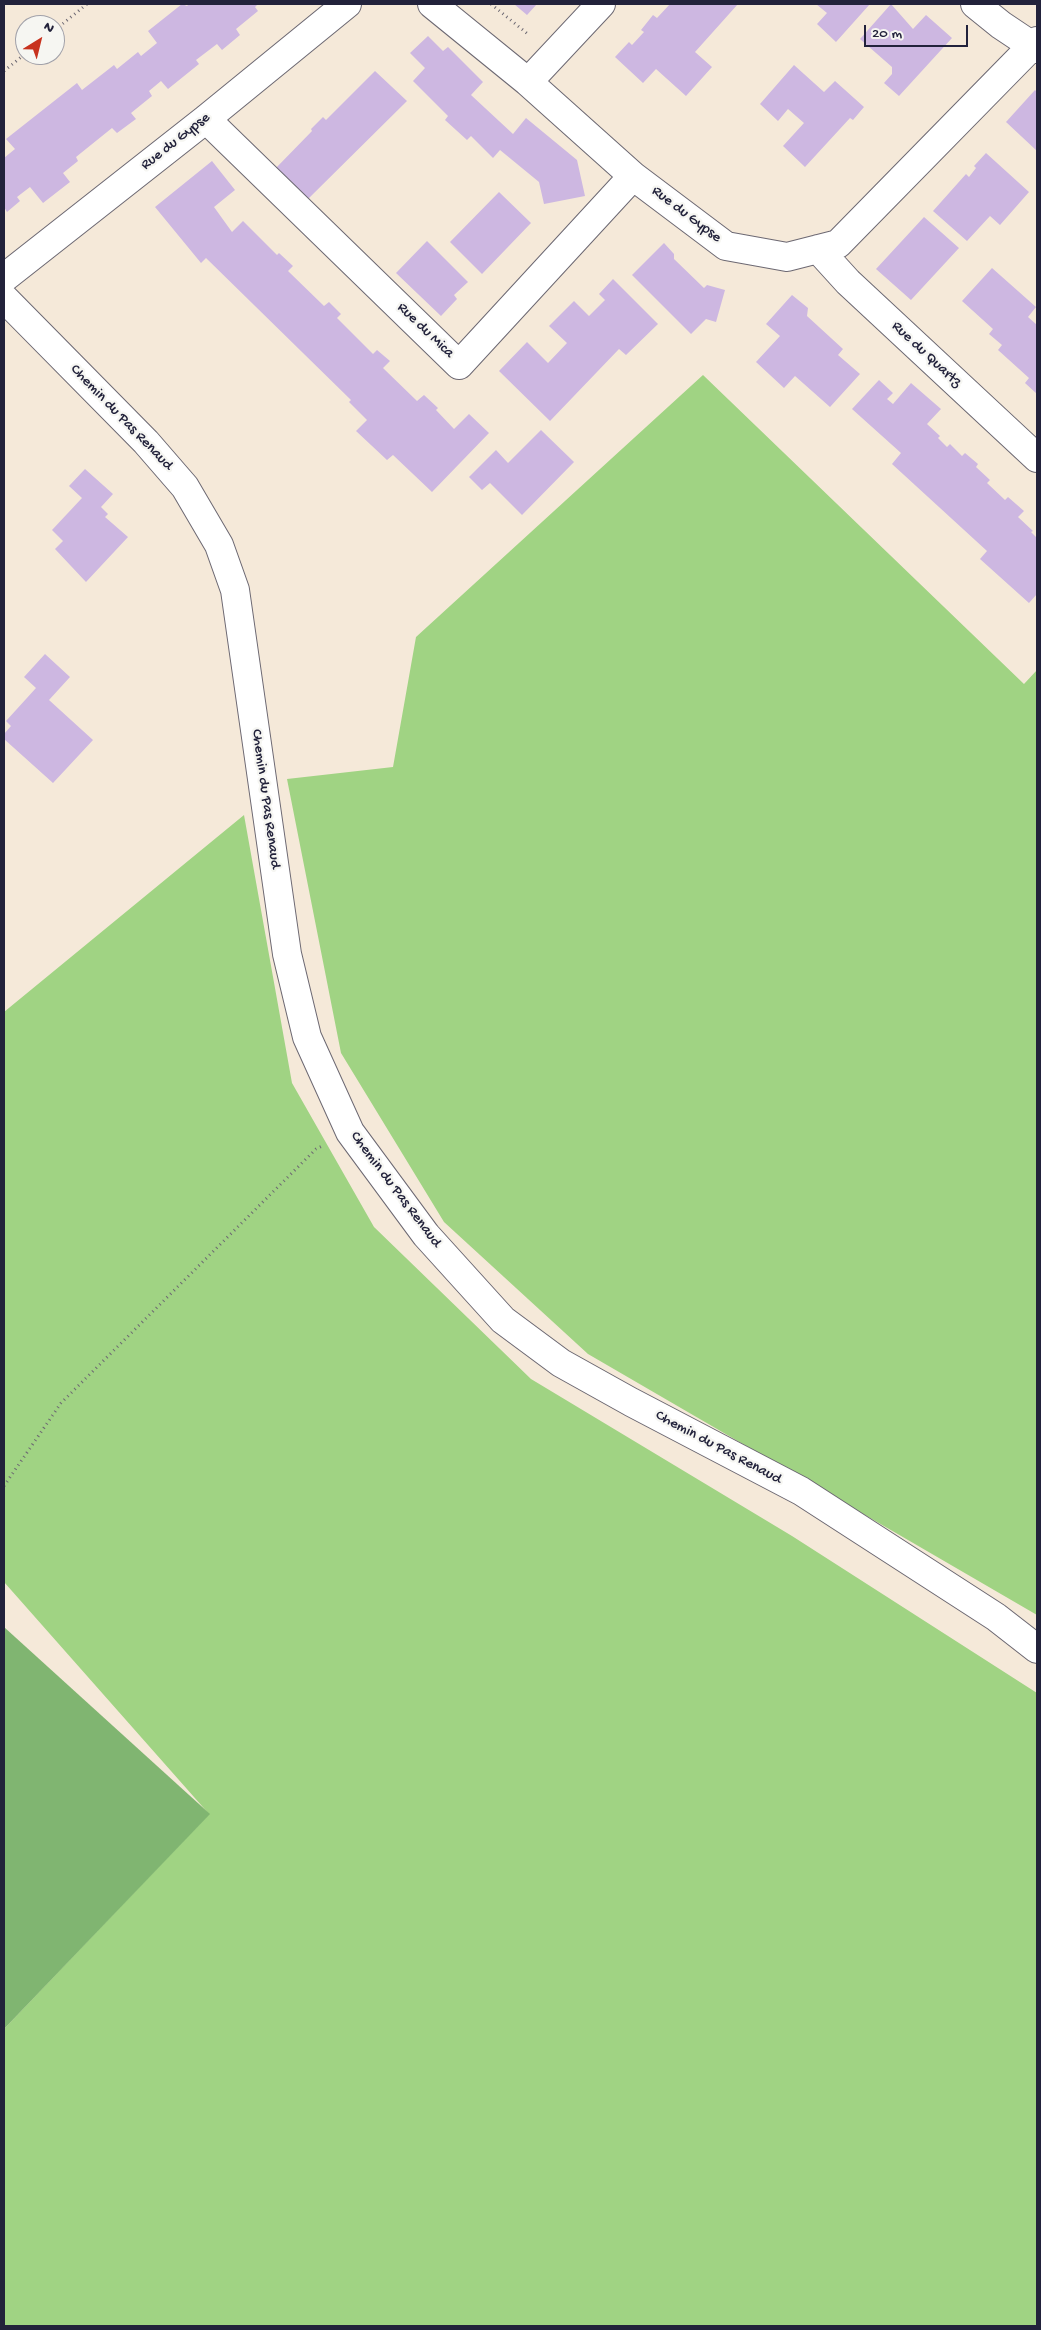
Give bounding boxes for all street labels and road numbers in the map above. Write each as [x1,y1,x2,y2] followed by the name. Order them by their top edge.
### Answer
[138,109,214,175] street label: Rue du Gypse
[647,183,725,247] street label: Rue du Gypse
[393,299,457,363] street label: Rue du Mica
[887,318,965,392] street label: Rue du Quartz
[66,361,176,475] street label: Chemin du Pas Renaud
[246,728,284,870] street label: Chemin du Pas Renaud
[346,1128,444,1252] street label: Chemin du Pas Renaud
[652,1407,784,1489] street label: Chemin du Pas Renaud

